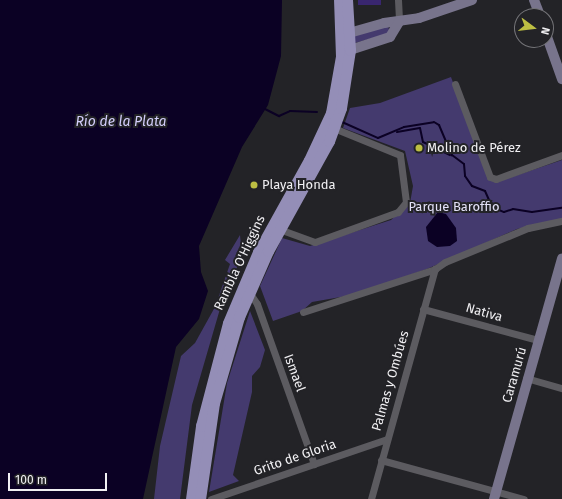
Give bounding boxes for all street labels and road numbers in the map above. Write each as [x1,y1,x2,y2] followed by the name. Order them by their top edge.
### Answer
[211,213,269,313] street label: Rambla O'Higgins
[464,300,504,326] street label: Nativa
[369,329,413,433] street label: Palmas y Ombúes
[500,345,530,405] street label: Caramurú
[280,352,308,394] street label: Ismael
[252,437,338,479] street label: Grito de Gloria

